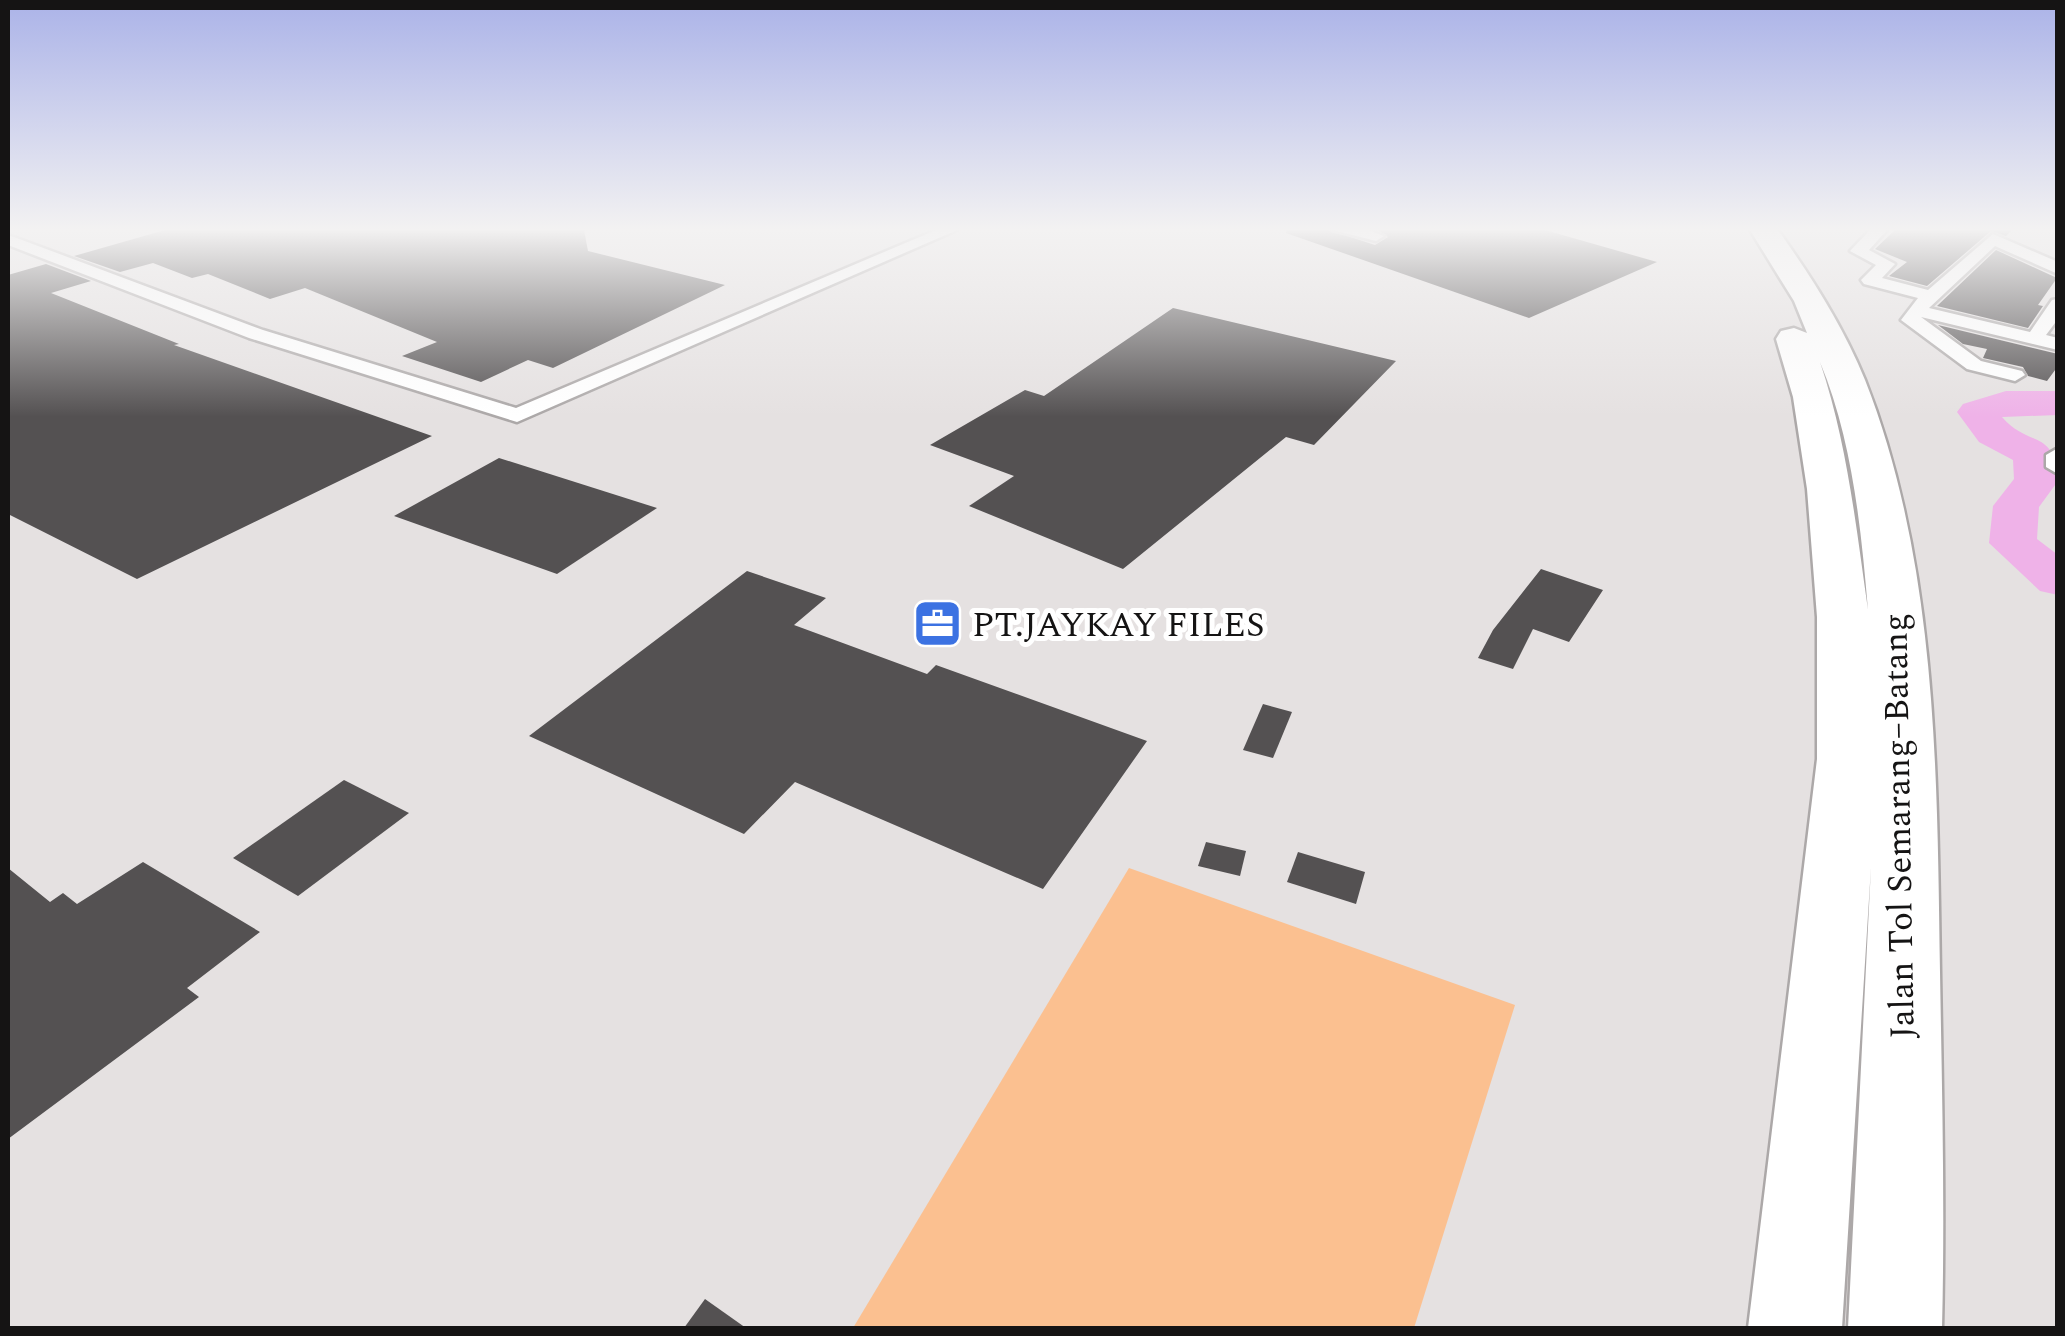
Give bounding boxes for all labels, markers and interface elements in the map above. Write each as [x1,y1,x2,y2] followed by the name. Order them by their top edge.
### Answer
[911,598,963,650] office icon: PT.JAYKAY FILES
[972,599,1264,652] place label: PT.JAYKAY FILES
[1869,613,1930,1039] street label: Jalan Tol Semarang–Batang

